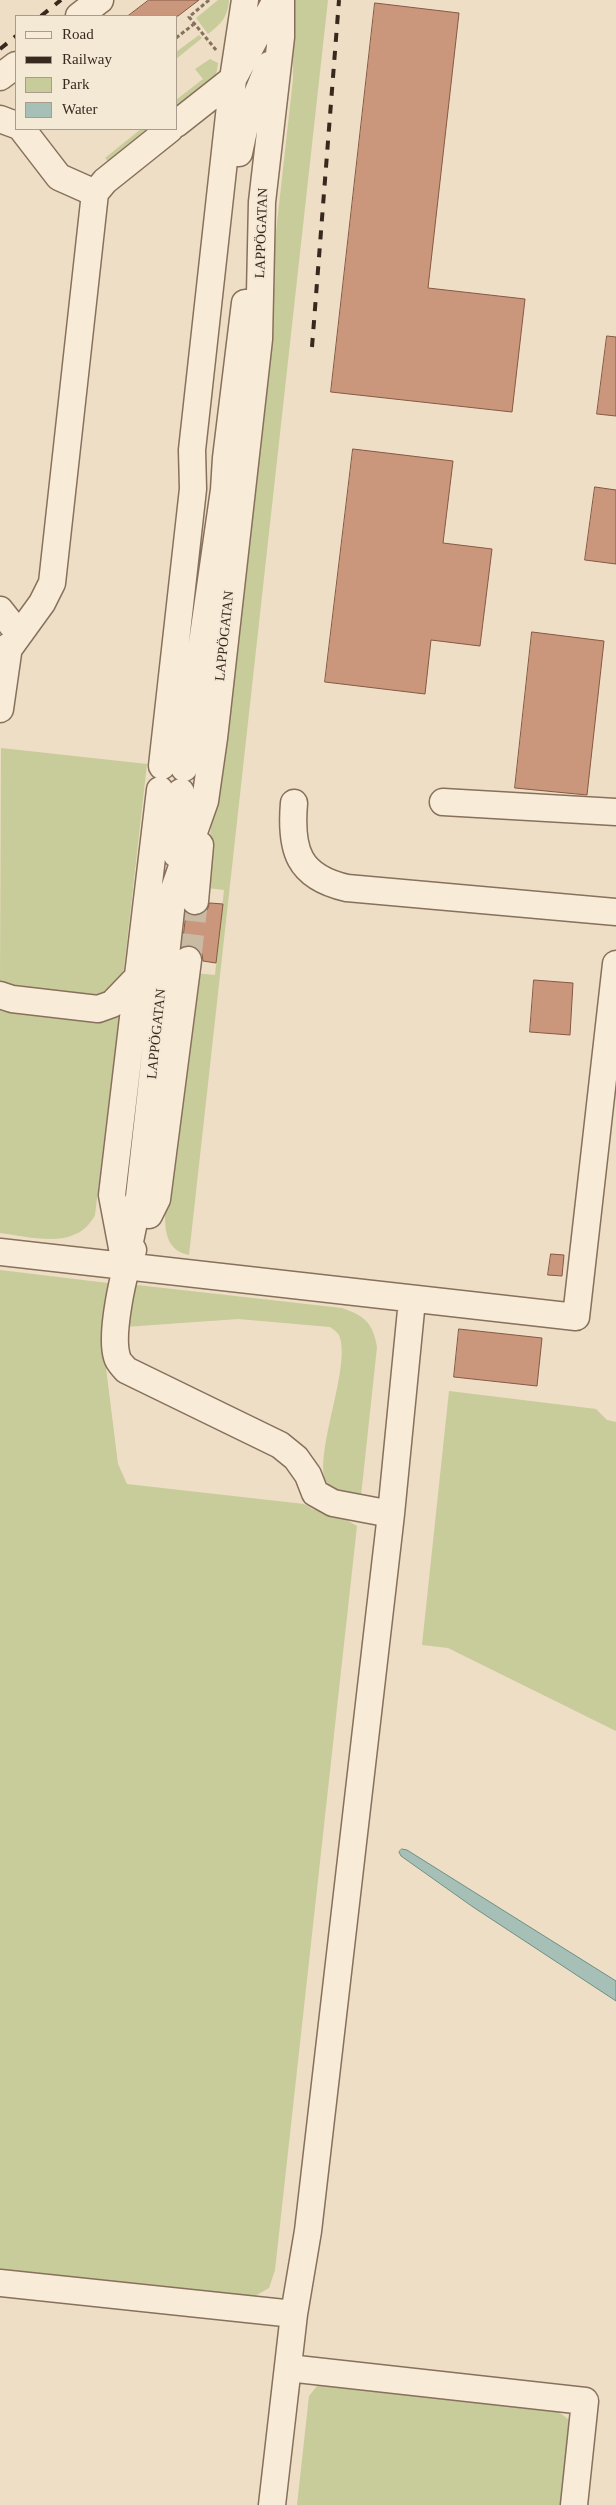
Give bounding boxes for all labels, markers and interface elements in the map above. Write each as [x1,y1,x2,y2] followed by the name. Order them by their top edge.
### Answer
[15,15,178,130] legend
[62,26,94,42] text: Road
[62,51,112,67] text: Railway
[62,76,90,92] text: Park
[62,101,97,117] text: Water
[252,187,272,279] street label: LAPPÖGATAN
[212,590,238,682] street label: LAPPÖGATAN
[144,988,170,1080] street label: LAPPÖGATAN

